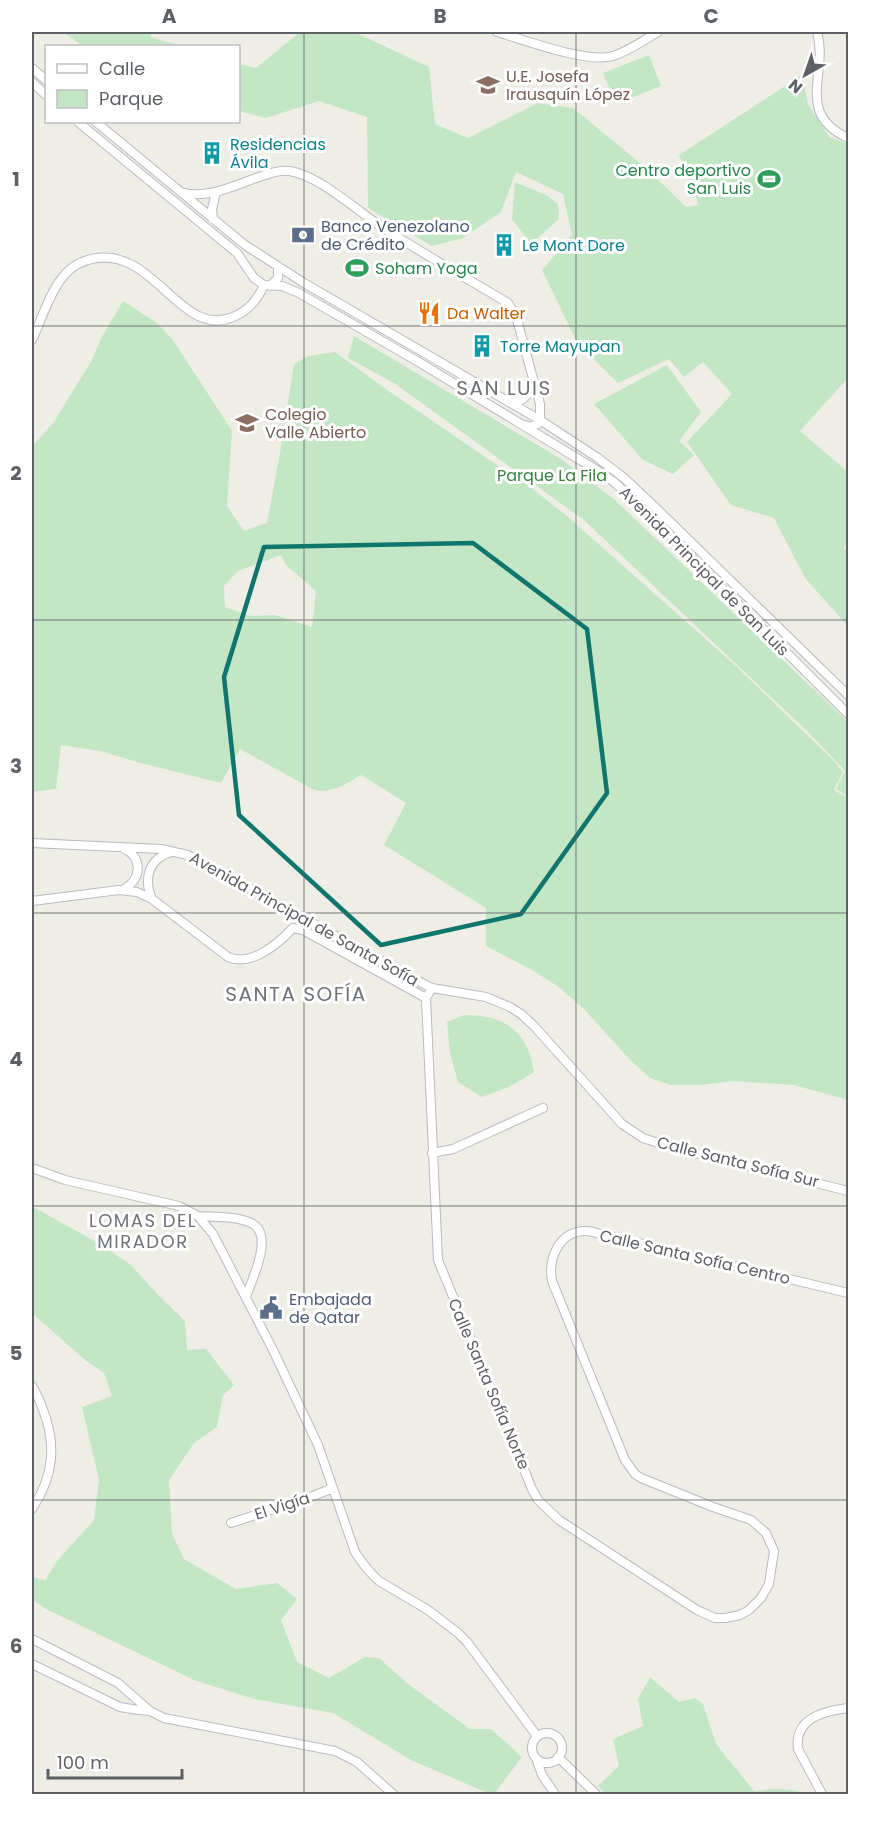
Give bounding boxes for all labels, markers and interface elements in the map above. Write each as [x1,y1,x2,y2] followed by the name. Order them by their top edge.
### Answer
[162,2,177,30] text: A
[433,2,447,30] text: B
[703,2,719,30] text: C
[45,45,240,123] legend
[775,45,835,105] north arrow
[99,56,145,81] text: Calle
[506,65,630,106] place label: U.E. Josefa Irausquín López
[475,72,501,98] school or university icon: U.E. Josefa Irausquín López
[784,73,808,99] text: N
[99,86,163,111] text: Parque
[230,133,326,174] place label: Residencias Ávila
[199,140,225,166] building icon: Residencias Ávila
[615,159,751,200] place label: Centro deportivo San Luis
[12,165,20,193] text: 1
[756,166,782,192] sports icon: Centro deportivo San Luis
[321,215,470,256] place label: Banco Venezolano de Crédito
[290,222,316,248] bank icon: Banco Venezolano de Crédito
[491,232,517,258] building icon: Le Mont Dore
[522,234,625,257] place label: Le Mont Dore
[344,255,370,281] sports icon: Soham Yoga
[375,257,478,280] place label: Soham Yoga
[416,300,442,326] restaurant icon: Da Walter
[447,302,526,325] place label: Da Walter
[469,333,495,359] building icon: Torre Mayupan
[500,335,621,358] place label: Torre Mayupan
[456,374,552,402] district label: SAN LUIS
[265,403,366,444] place label: Colegio Valle Abierto
[234,410,260,436] school or university icon: Colegio Valle Abierto
[10,459,22,487] text: 2
[497,464,607,487] park label: Parque La Fila
[614,481,794,661] street label: Avenida Principal de San Luis
[10,752,22,780] text: 3
[185,846,423,992] street label: Avenida Principal de Santa Sofía
[225,980,367,1008] district label: SANTA SOFÍA
[9,1045,23,1073] text: 4
[655,1131,821,1193] street label: Calle Santa Sofía Sur
[89,1208,197,1254] district label: LOMAS DEL MIRADOR
[597,1224,793,1290] street label: Calle Santa Sofía Centro
[289,1288,372,1329] place label: Embajada de Qatar
[258,1295,284,1321] public building icon: Embajada de Qatar
[443,1295,536,1473] street label: Calle Santa Sofía Norte
[10,1339,23,1367] text: 5
[251,1486,313,1526] street label: El Vigía
[10,1632,22,1660] text: 6
[48,1742,182,1780] scale bar
[57,1750,109,1775] text: 100 m

